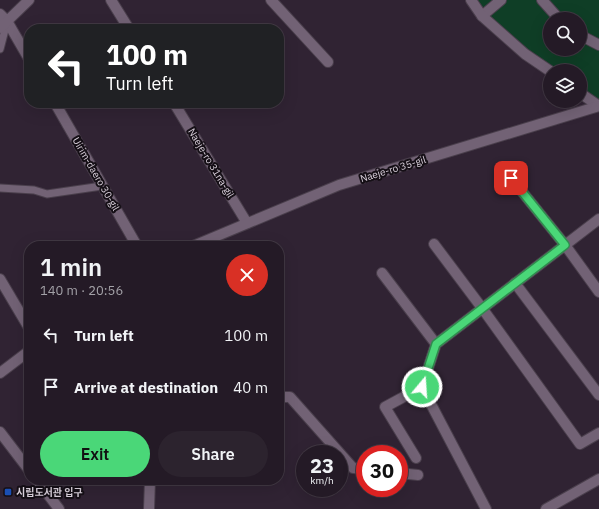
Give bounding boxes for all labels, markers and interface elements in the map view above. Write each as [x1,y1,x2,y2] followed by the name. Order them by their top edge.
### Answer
[543,12,587,108] map controls
[543,12,587,56] button: search
[106,36,188,73] text: 100 m
[40,40,92,92] icon: left
[543,64,587,108] button: layers
[106,72,174,95] text: Turn left
[185,126,237,200] street label: Naeje-ro 31na-gil
[70,135,123,213] street label: Uirim-daero 30-gil
[359,153,428,185] street label: Naeje-ro 35-gil
[494,161,528,195] pin
[500,167,522,189] icon: arrive
[40,251,102,283] text: 1 min
[226,254,268,296] button: close
[40,282,123,299] text: 140 m · 20:56
[40,324,62,346] icon: left
[74,326,134,345] text: Turn left
[224,326,268,345] text: 100 m
[401,366,443,408] position arrow
[40,376,62,398] icon: arrive
[74,378,218,397] text: Arrive at destination
[233,378,268,397] text: 40 m
[40,431,150,477] button: Exit
[158,431,268,477] button: Share
[356,445,408,497] speed limit sign: 30
[310,452,334,479] text: 23
[310,474,334,487] text: km/h
[16,486,83,499] place label: 시립도서관 입구
[3,487,13,497] marker: 시립도서관 입구

